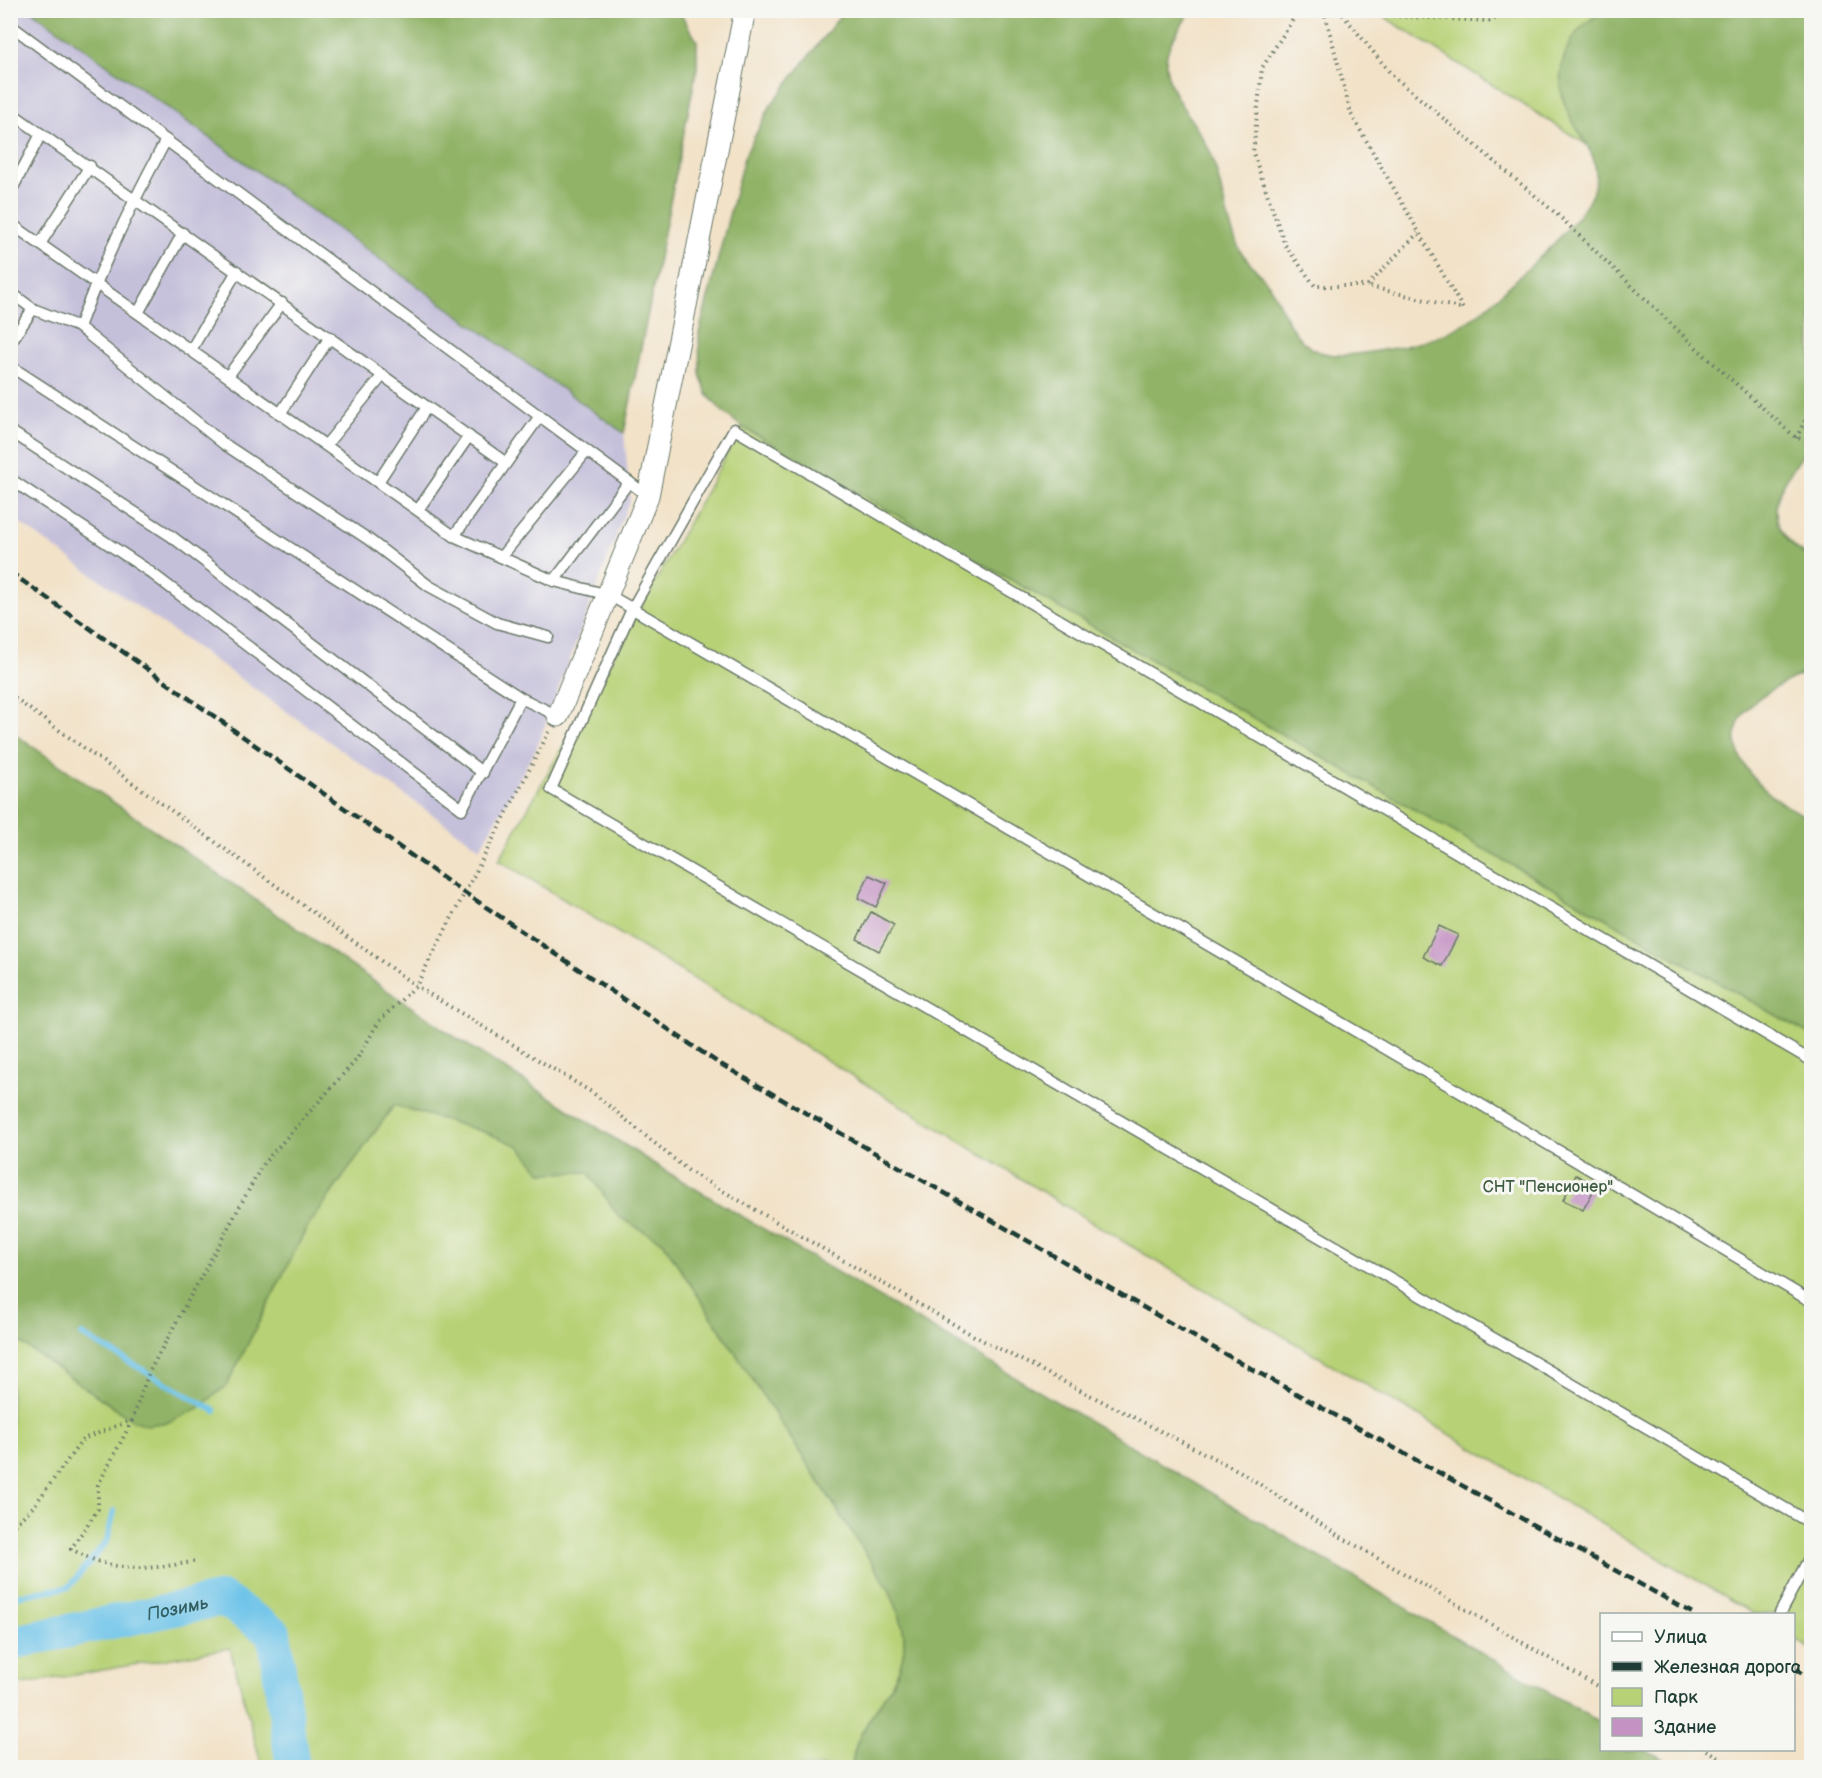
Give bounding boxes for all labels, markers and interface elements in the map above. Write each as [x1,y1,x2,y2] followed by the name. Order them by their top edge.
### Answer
[1483,1178,1613,1197] park label: СНТ "Пенсионер"
[145,1592,210,1625] water label: Позимь
[1600,1613,1795,1751] legend
[1654,1627,1708,1648] text: Улица
[1654,1657,1802,1678] text: Железная дорога
[1654,1687,1698,1708] text: Парк
[1654,1717,1716,1738] text: Здание

